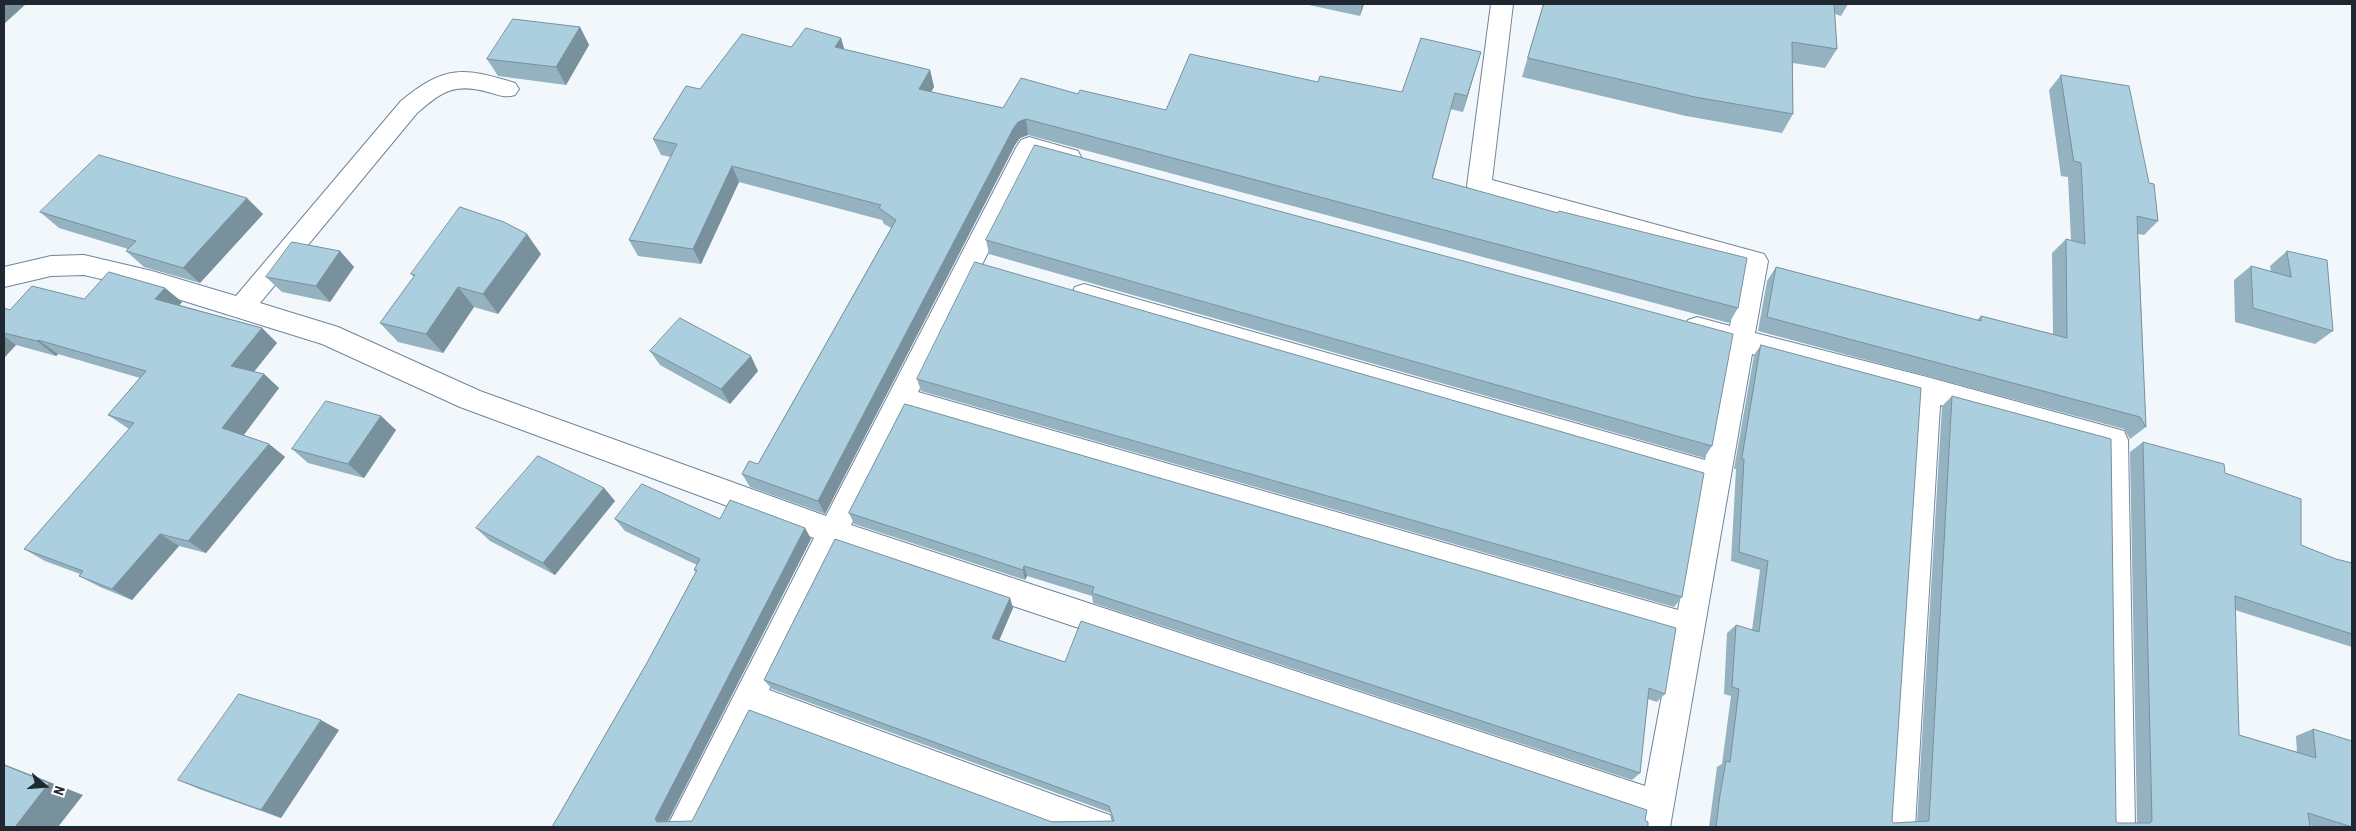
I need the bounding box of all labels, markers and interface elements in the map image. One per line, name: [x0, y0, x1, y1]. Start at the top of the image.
north arrow: [20, 761, 70, 811]
text: N: [50, 784, 68, 797]

